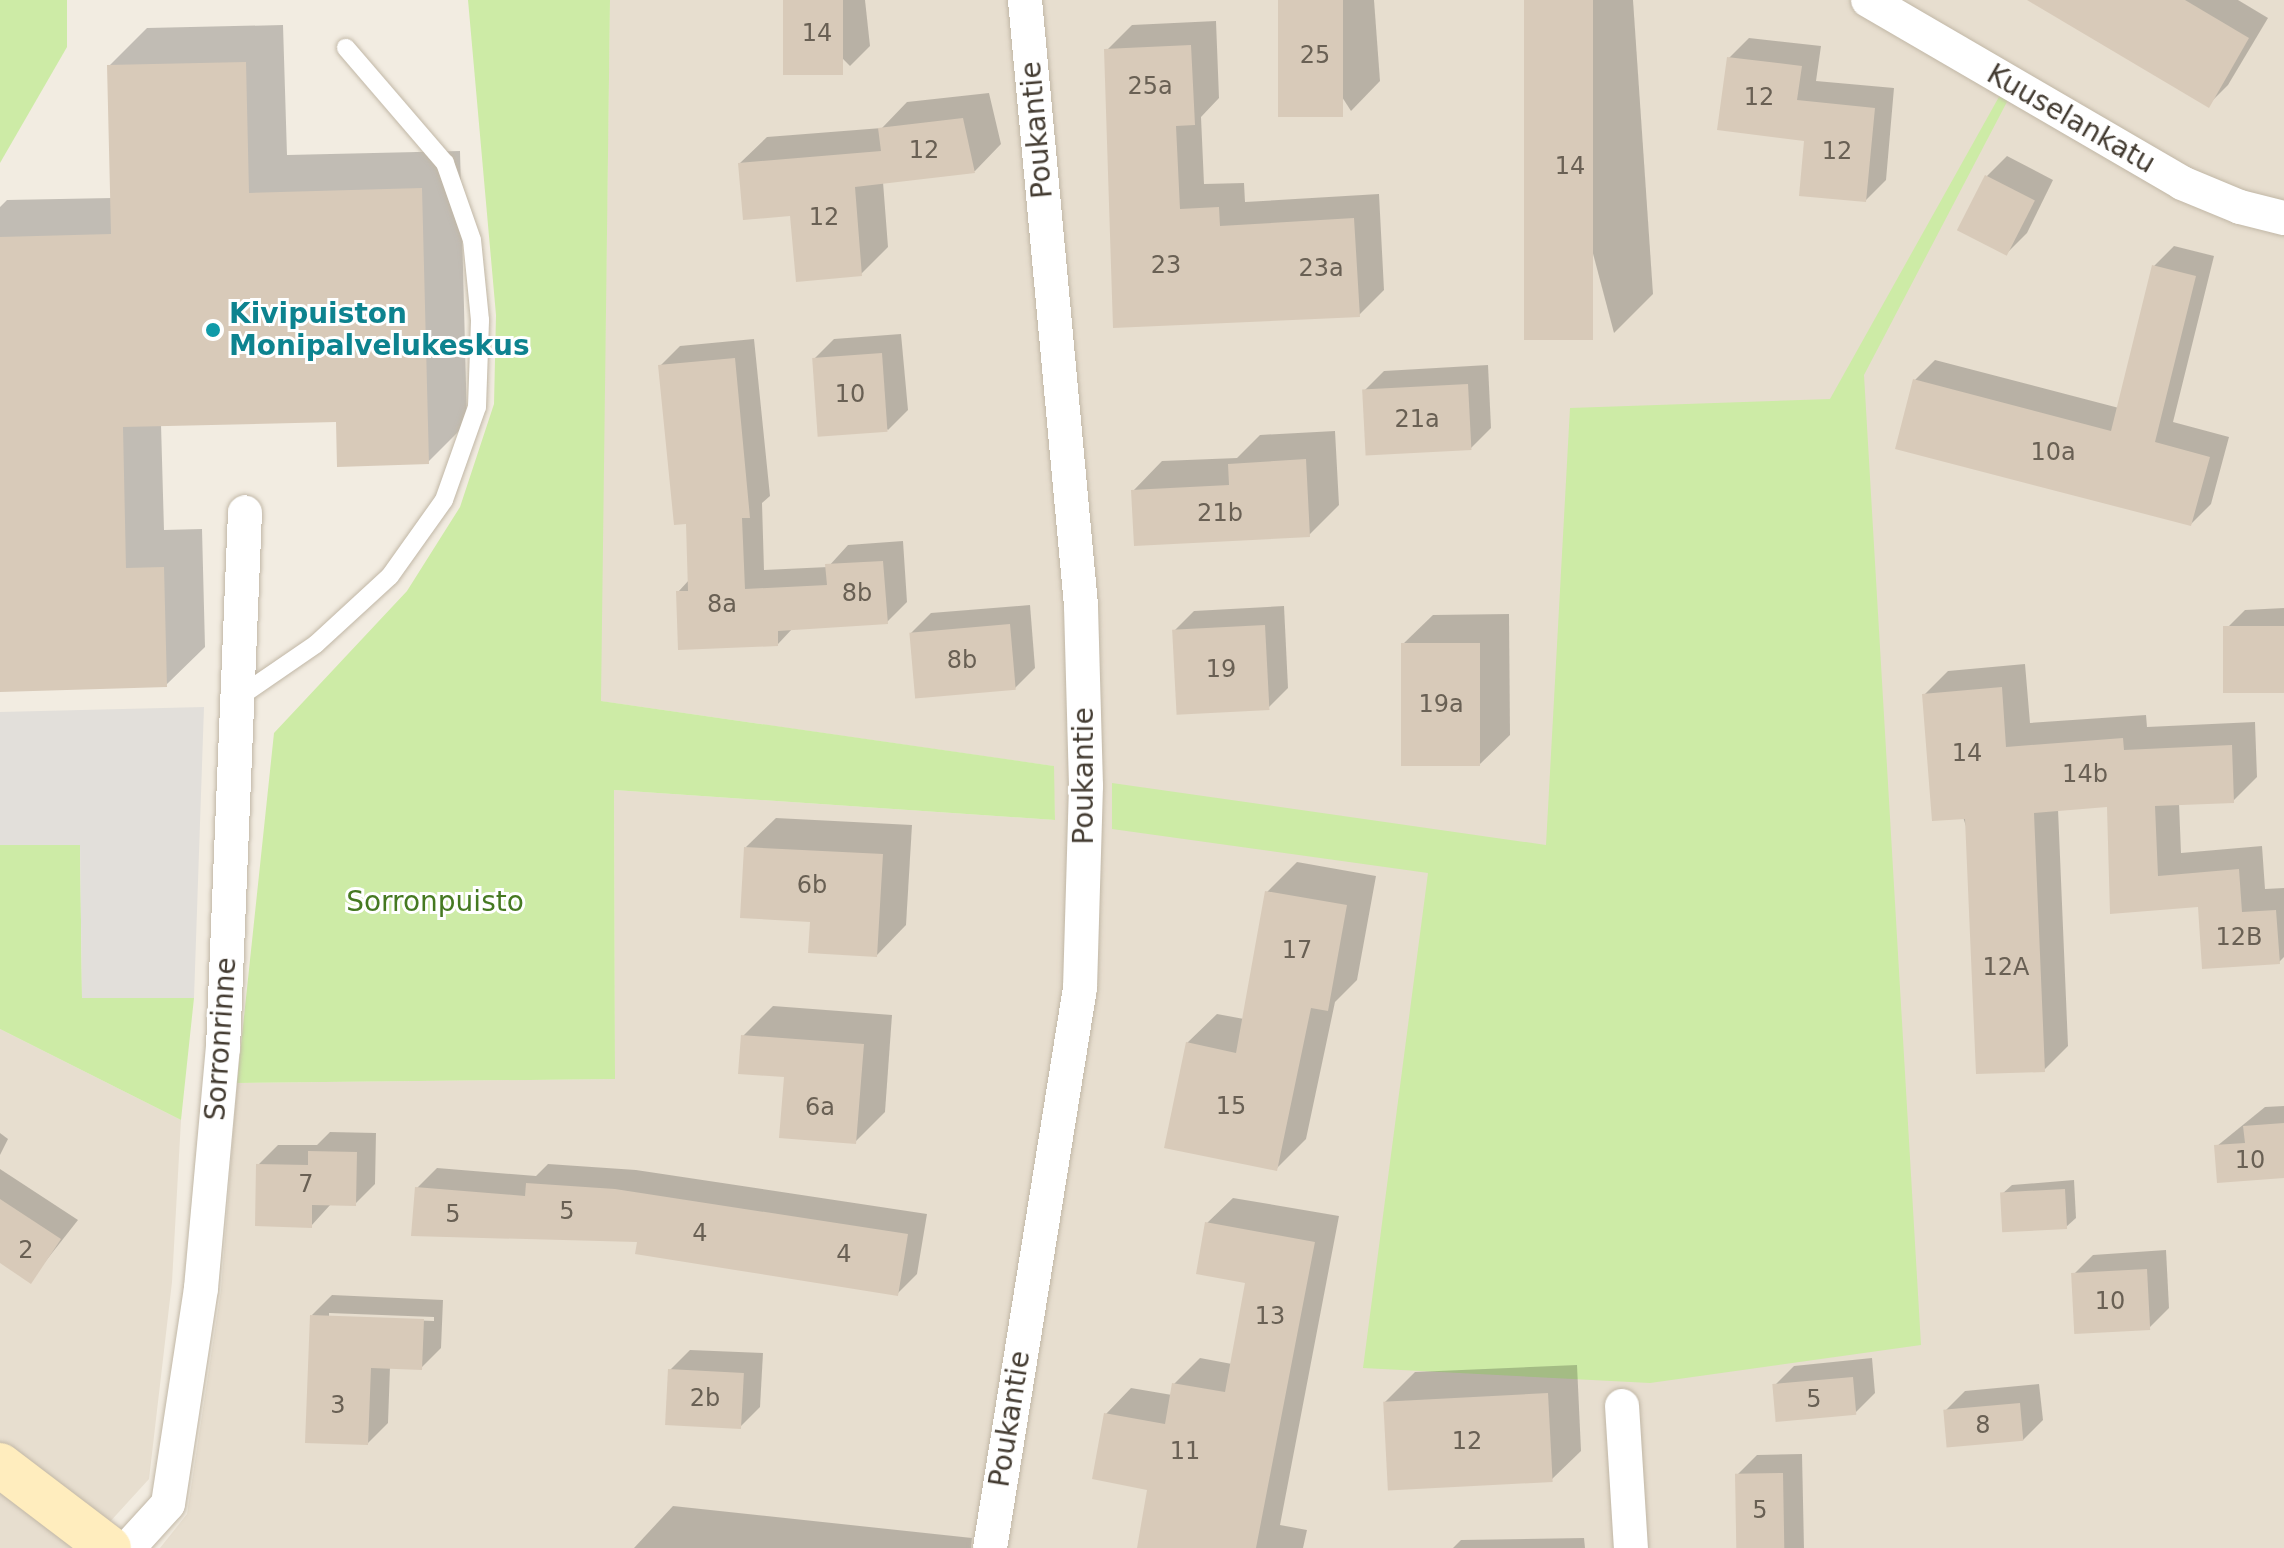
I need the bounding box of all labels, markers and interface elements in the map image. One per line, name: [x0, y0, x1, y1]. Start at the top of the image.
house number: 14: [802, 20, 832, 48]
house number: 25: [1300, 42, 1330, 70]
street label: Kuuselankatu: [1981, 57, 2161, 181]
street label: Poukantie: [1014, 60, 1060, 200]
house number: 25a: [1127, 73, 1173, 101]
house number: 12: [1744, 84, 1774, 112]
house number: 12: [909, 137, 939, 165]
house number: 12: [1822, 138, 1852, 166]
house number: 14: [1555, 153, 1585, 181]
house number: 12: [809, 204, 839, 232]
house number: 23: [1151, 252, 1181, 280]
house number: 23a: [1298, 255, 1344, 283]
place label: Kivipuiston Monipalvelukeskus: [229, 297, 530, 363]
marker: Kivipuiston Monipalvelukeskus: [204, 321, 222, 339]
house number: 10: [835, 381, 865, 409]
house number: 21a: [1394, 406, 1440, 434]
house number: 10a: [2030, 439, 2076, 467]
house number: 21b: [1197, 500, 1243, 528]
house number: 8b: [842, 580, 872, 608]
house number: 8a: [707, 591, 737, 619]
house number: 8b: [947, 647, 977, 675]
house number: 19: [1206, 656, 1236, 684]
house number: 19a: [1418, 691, 1464, 719]
street label: Poukantie: [1067, 707, 1101, 845]
house number: 14: [1952, 740, 1982, 768]
house number: 14b: [2062, 761, 2108, 789]
house number: 6b: [797, 872, 827, 900]
park label: Sorronpuisto: [346, 885, 524, 919]
house number: 12B: [2215, 924, 2263, 952]
house number: 17: [1282, 937, 1312, 965]
house number: 12A: [1983, 954, 2029, 982]
street label: Sorronrinne: [199, 956, 243, 1122]
house number: 15: [1216, 1093, 1246, 1121]
house number: 6a: [805, 1094, 835, 1122]
house number: 10: [2235, 1147, 2265, 1175]
house number: 7: [298, 1171, 314, 1199]
house number: 5: [559, 1198, 575, 1226]
house number: 5: [445, 1201, 461, 1229]
house number: 4: [692, 1220, 708, 1248]
house number: 2: [18, 1237, 34, 1265]
house number: 4: [836, 1241, 852, 1269]
house number: 10: [2095, 1288, 2125, 1316]
house number: 13: [1255, 1303, 1285, 1331]
street label: Poukantie: [983, 1349, 1037, 1489]
house number: 2b: [690, 1385, 720, 1413]
house number: 5: [1806, 1386, 1822, 1414]
house number: 3: [330, 1392, 346, 1420]
house number: 8: [1975, 1412, 1991, 1440]
house number: 12: [1452, 1428, 1482, 1456]
house number: 11: [1170, 1438, 1200, 1466]
house number: 5: [1752, 1497, 1768, 1525]

